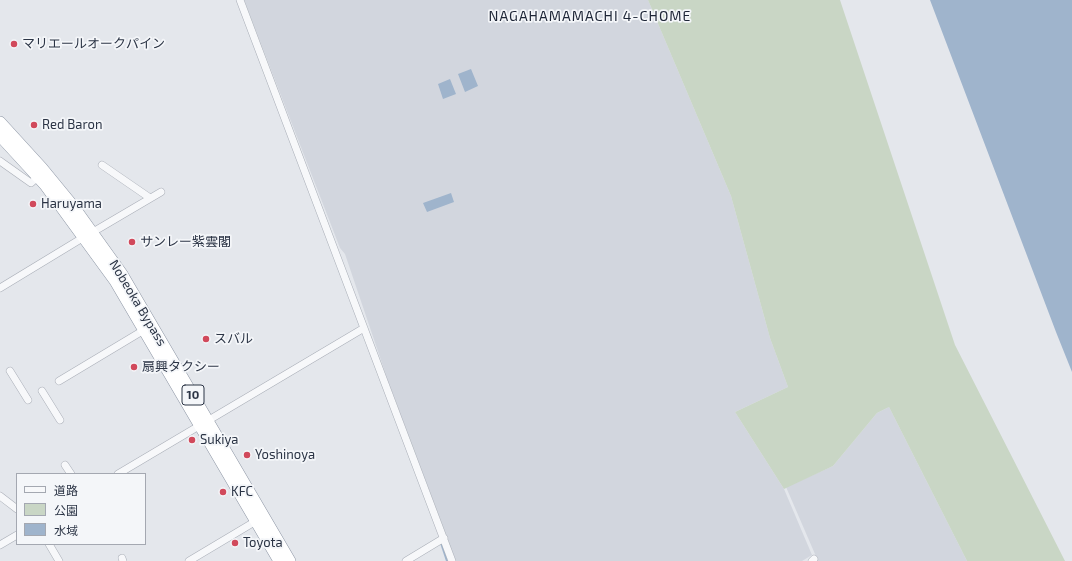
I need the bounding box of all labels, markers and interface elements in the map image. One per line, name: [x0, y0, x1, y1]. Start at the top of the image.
district label: NAGAHAMAMACHI 4-CHOME: [489, 8, 691, 24]
place label: マリエールオークパイン: [22, 36, 165, 52]
marker: マリエールオークパイン: [9, 39, 19, 49]
place label: Red Baron: [42, 117, 102, 133]
marker: Red Baron: [29, 120, 39, 130]
place label: Haruyama: [41, 196, 102, 212]
marker: Haruyama: [28, 199, 38, 209]
place label: サンレー紫雲閣: [140, 234, 231, 250]
marker: サンレー紫雲閣: [127, 237, 137, 247]
street label: Nobeoka Bypass: [106, 257, 170, 349]
place label: スバル: [214, 331, 253, 347]
marker: スバル: [201, 334, 211, 344]
place label: 扇興タクシー: [142, 359, 220, 375]
marker: 扇興タクシー: [129, 362, 139, 372]
road number: 10: [182, 385, 204, 405]
place label: Sukiya: [200, 432, 238, 448]
marker: Sukiya: [187, 435, 197, 445]
place label: Yoshinoya: [255, 447, 315, 463]
marker: Yoshinoya: [242, 450, 252, 460]
legend: [16, 473, 146, 545]
text: 道路: [54, 483, 78, 497]
place label: KFC: [231, 484, 253, 500]
marker: KFC: [218, 487, 228, 497]
text: 公園: [54, 503, 78, 517]
text: 水域: [54, 523, 78, 537]
place label: Toyota: [243, 535, 283, 551]
marker: Toyota: [230, 538, 240, 548]

